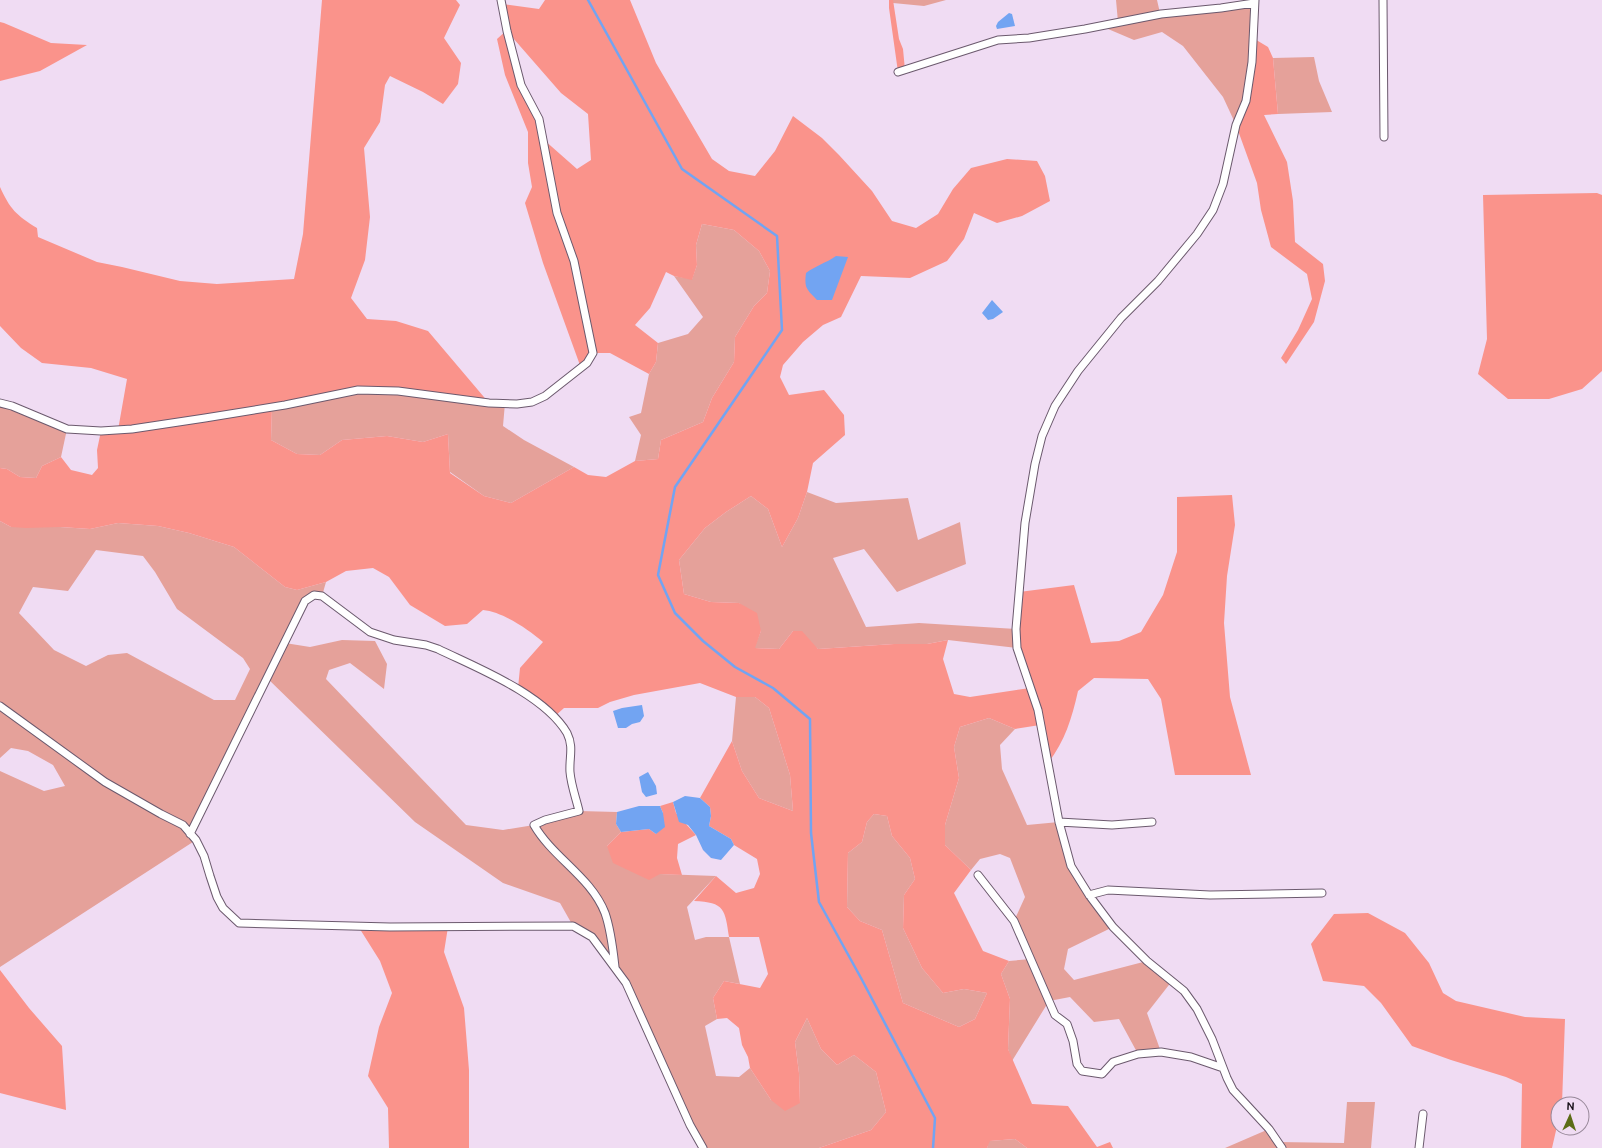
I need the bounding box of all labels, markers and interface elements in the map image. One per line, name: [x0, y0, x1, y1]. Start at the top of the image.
north arrow: [1550, 1096, 1590, 1136]
text: N: [1566, 1100, 1575, 1112]

